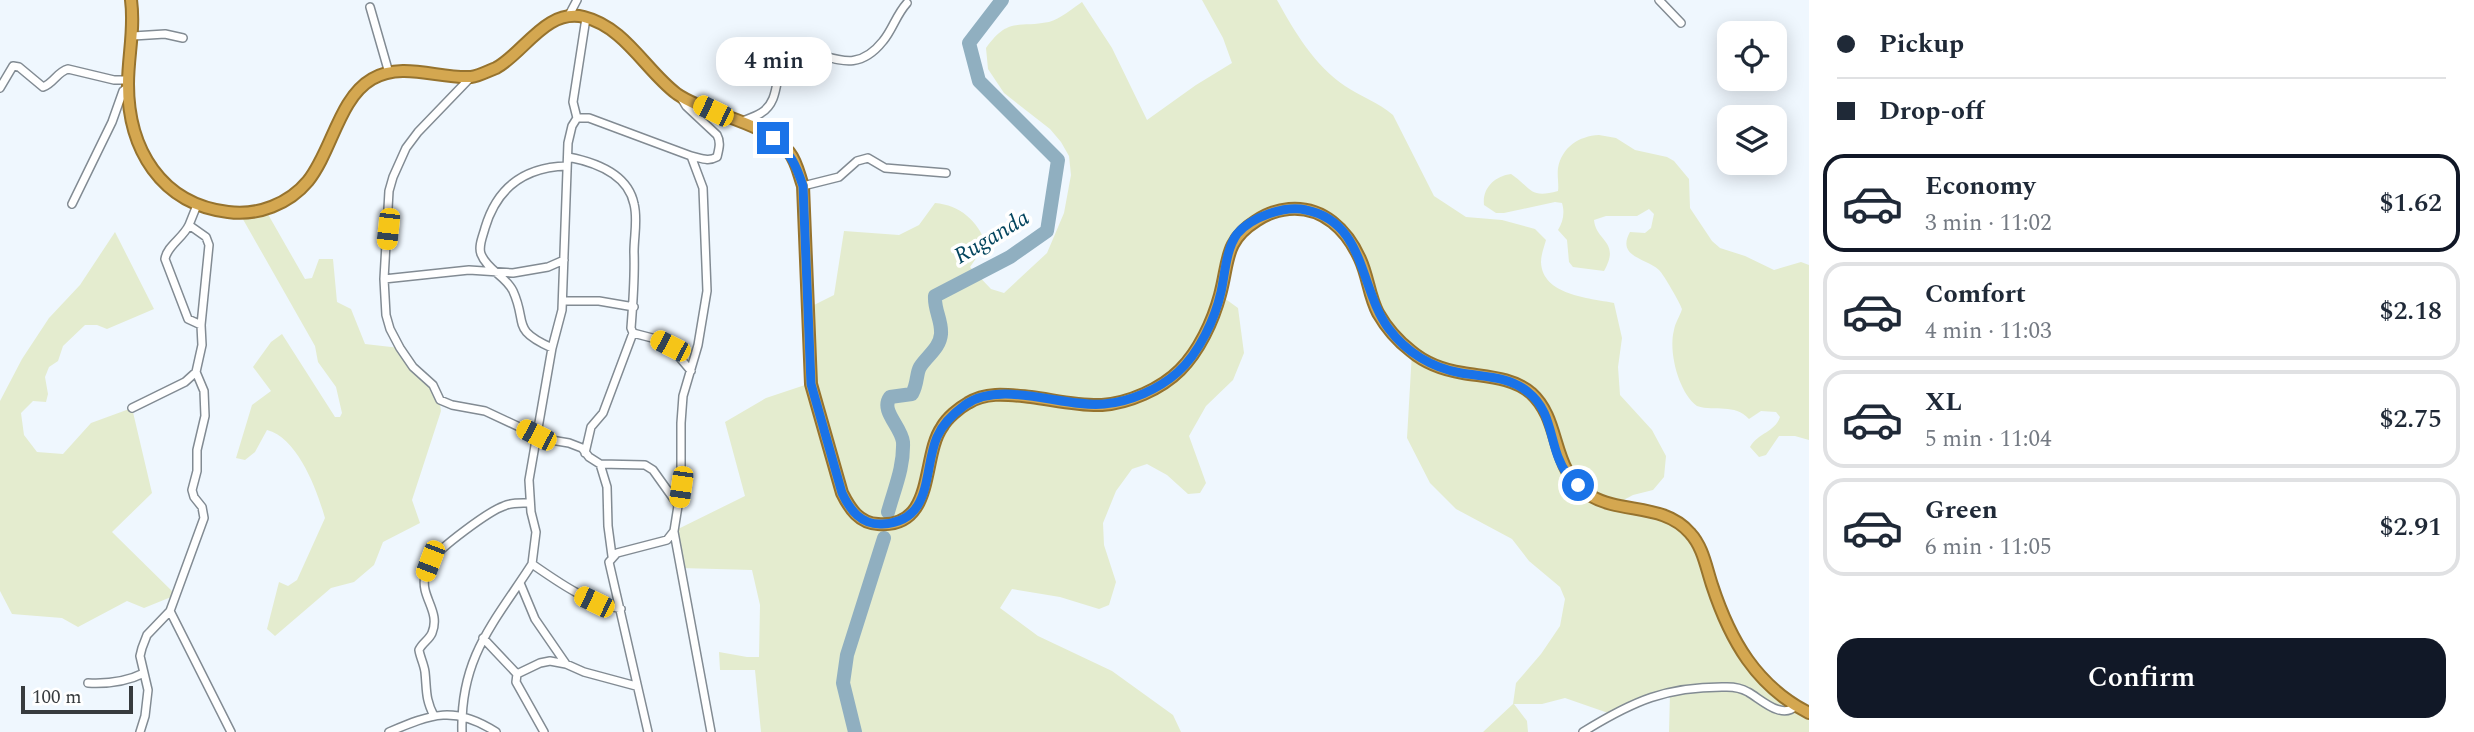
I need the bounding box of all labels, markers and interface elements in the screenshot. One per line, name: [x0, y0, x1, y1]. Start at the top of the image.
map controls: [1717, 21, 1787, 175]
button: locate: [1717, 21, 1787, 91]
text: Pickup: [1879, 24, 1964, 64]
callout: 4 min: [715, 37, 831, 86]
text: 4 min: [744, 44, 804, 79]
text: Drop-off: [1879, 91, 1984, 131]
car: [690, 92, 737, 130]
button: layers: [1717, 105, 1787, 175]
route end: [757, 122, 789, 154]
text: Economy: [1925, 166, 2035, 206]
icon: car: [1841, 172, 1904, 235]
text: $1.62: [2379, 183, 2442, 223]
water label: Ruganda: [947, 201, 1037, 274]
text: 3 min · 11:02: [1925, 206, 2052, 241]
car: [376, 207, 401, 251]
text: Comfort: [1925, 274, 2026, 314]
icon: car: [1841, 280, 1904, 343]
text: $2.18: [2379, 291, 2442, 331]
text: 4 min · 11:03: [1925, 314, 2052, 349]
car: [647, 327, 694, 365]
text: XL: [1925, 382, 1962, 422]
icon: car: [1841, 388, 1904, 451]
text: $2.75: [2379, 399, 2442, 439]
car: [513, 416, 560, 454]
text: 5 min · 11:04: [1925, 422, 2052, 457]
car: [668, 465, 695, 509]
route start: [1562, 469, 1594, 501]
text: Green: [1925, 490, 1998, 530]
icon: car: [1841, 496, 1904, 559]
text: $2.91: [2379, 507, 2442, 547]
text: 6 min · 11:05: [1925, 530, 2052, 565]
car: [413, 538, 448, 584]
car: [571, 583, 618, 621]
button: Confirm: [1837, 638, 2446, 718]
scale bar: [21, 683, 133, 715]
text: 100 m: [32, 683, 82, 712]

